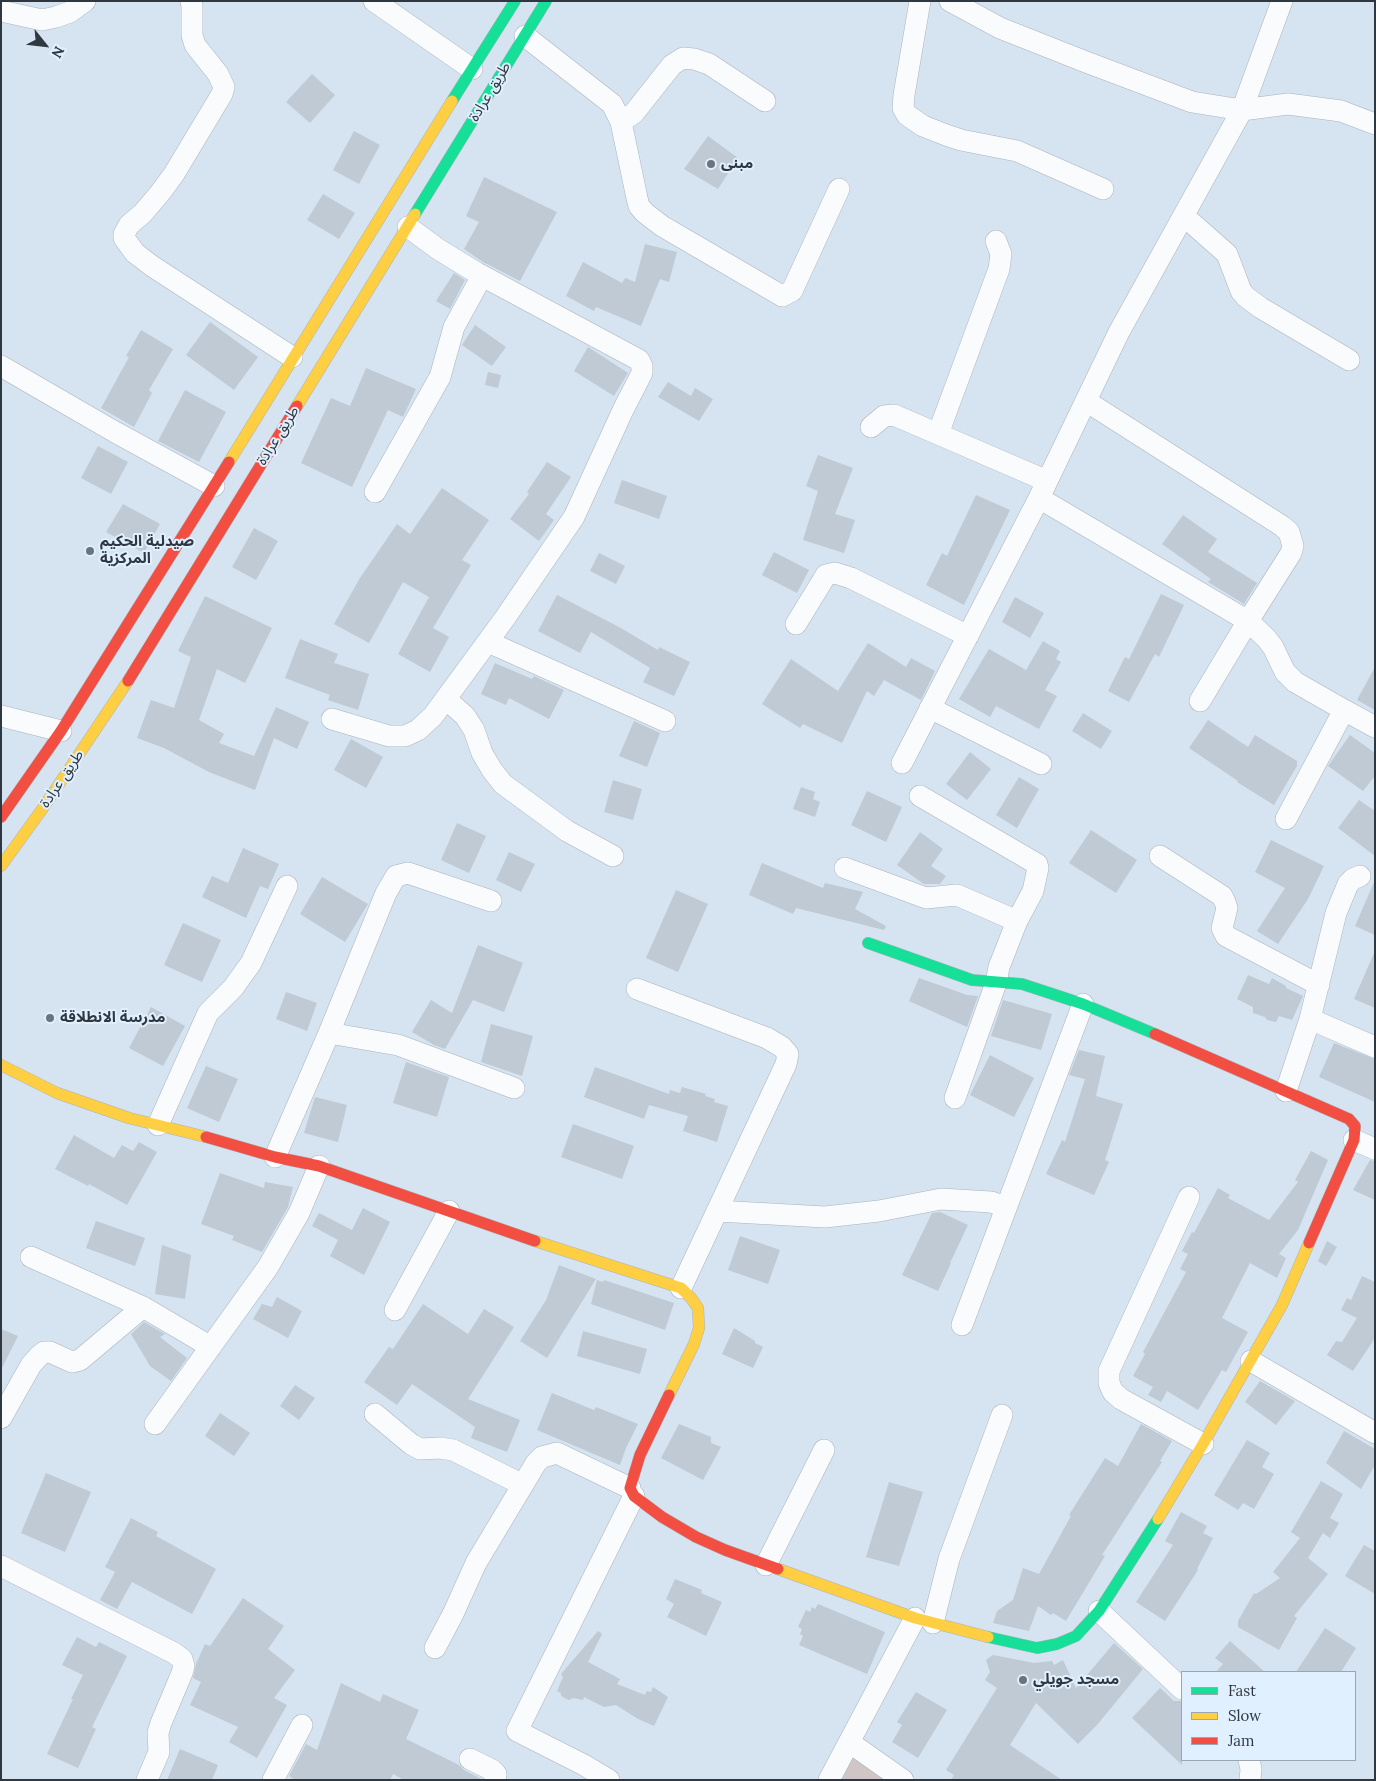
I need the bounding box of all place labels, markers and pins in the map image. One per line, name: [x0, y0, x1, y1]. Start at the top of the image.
place label: مبنى: [721, 155, 753, 173]
marker: مبنى: [705, 158, 717, 170]
place label: صيدلية الحكيم المركزية: [100, 533, 194, 568]
marker: صيدلية الحكيم المركزية: [84, 545, 96, 557]
place label: مدرسة الانطلاقة: [60, 1009, 165, 1027]
marker: مدرسة الانطلاقة: [44, 1012, 56, 1024]
place label: مسجد جويلي: [1033, 1671, 1119, 1689]
marker: مسجد جويلي: [1017, 1674, 1029, 1686]

